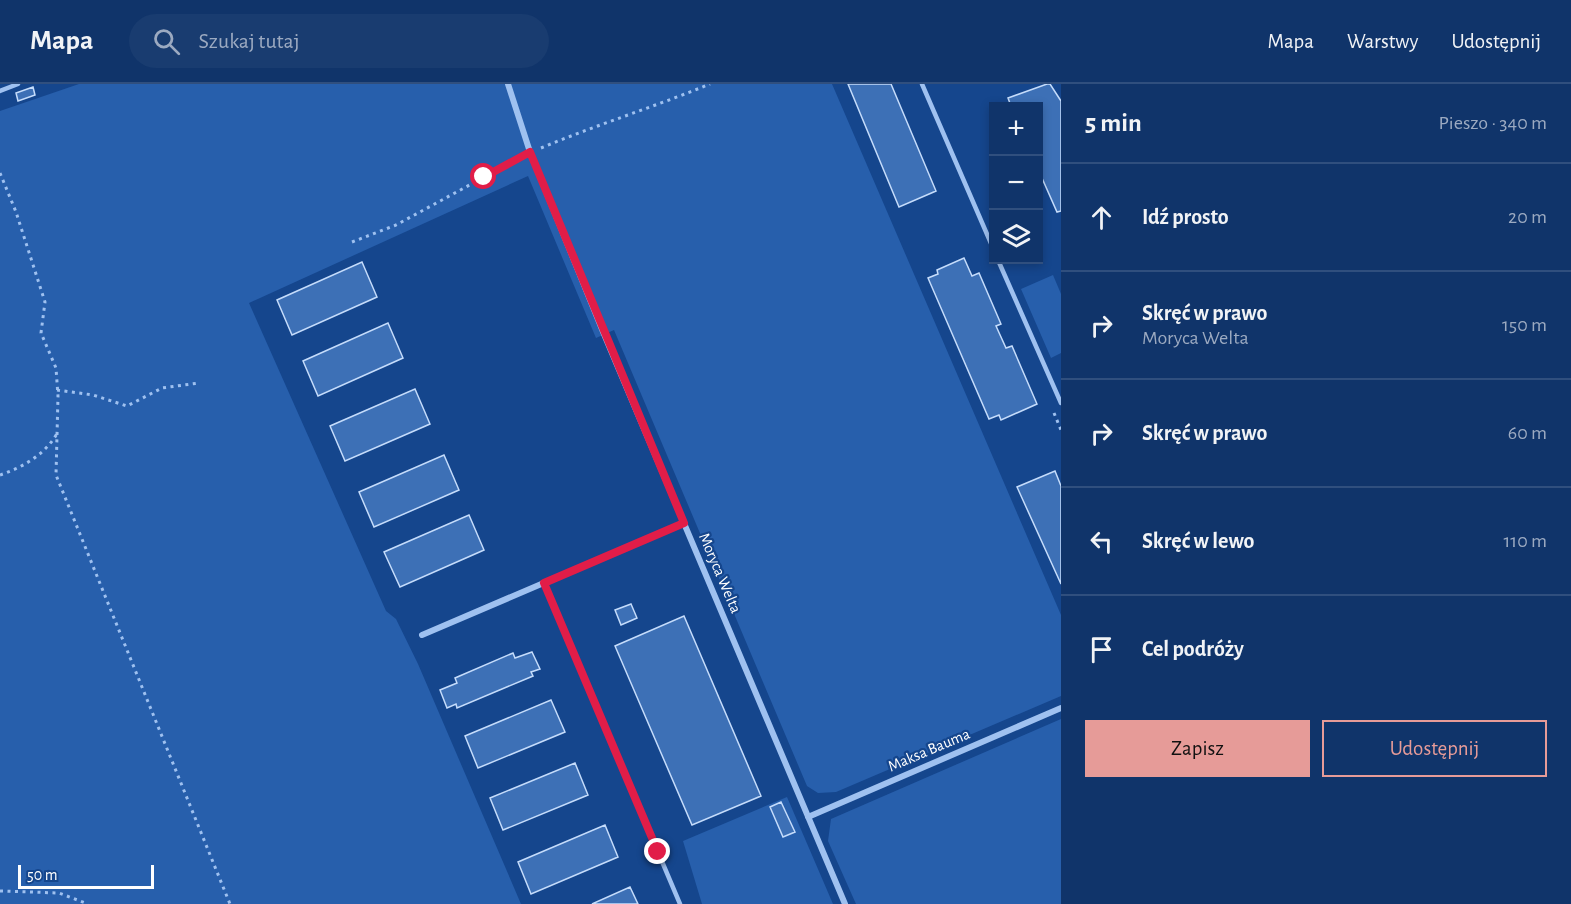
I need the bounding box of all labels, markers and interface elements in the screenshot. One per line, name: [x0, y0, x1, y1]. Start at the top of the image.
search box: [129, 14, 549, 68]
icon: search: [150, 25, 183, 58]
text: Mapa: [30, 27, 93, 55]
text: Szukaj tutaj: [198, 30, 300, 52]
text: Mapa: [1268, 31, 1314, 52]
text: Warstwy: [1347, 31, 1418, 52]
text: Udostępnij: [1451, 31, 1541, 52]
map controls: [989, 102, 1043, 264]
button: +: [989, 102, 1043, 156]
text: 5 min: [1085, 110, 1142, 136]
text: Pieszo · 340 m: [1438, 113, 1547, 133]
button: −: [989, 156, 1043, 210]
route start: [470, 163, 496, 189]
icon: ahead: [1085, 201, 1118, 234]
text: Idź prosto: [1142, 206, 1229, 228]
text: 20 m: [1508, 207, 1547, 227]
button: layers: [989, 210, 1043, 264]
text: Skręć w prawo: [1142, 302, 1267, 324]
icon: right: [1085, 309, 1118, 342]
text: 150 m: [1502, 315, 1547, 335]
text: Moryca Welta: [1142, 328, 1249, 348]
icon: right: [1085, 417, 1118, 450]
text: Skręć w prawo: [1142, 422, 1267, 444]
text: 60 m: [1508, 423, 1547, 443]
icon: left: [1085, 525, 1118, 558]
text: Skręć w lewo: [1142, 530, 1254, 552]
street label: Moryca Welta: [695, 531, 744, 616]
text: 110 m: [1503, 531, 1547, 551]
icon: arrive: [1085, 633, 1118, 666]
text: Cel podróży: [1142, 638, 1244, 660]
button: Zapisz: [1085, 720, 1310, 777]
button: Udostępnij: [1322, 720, 1547, 777]
street label: Maksa Bauma: [886, 726, 972, 774]
route end: [644, 838, 670, 864]
scale bar: [18, 862, 154, 890]
text: 50 m: [27, 867, 58, 883]

